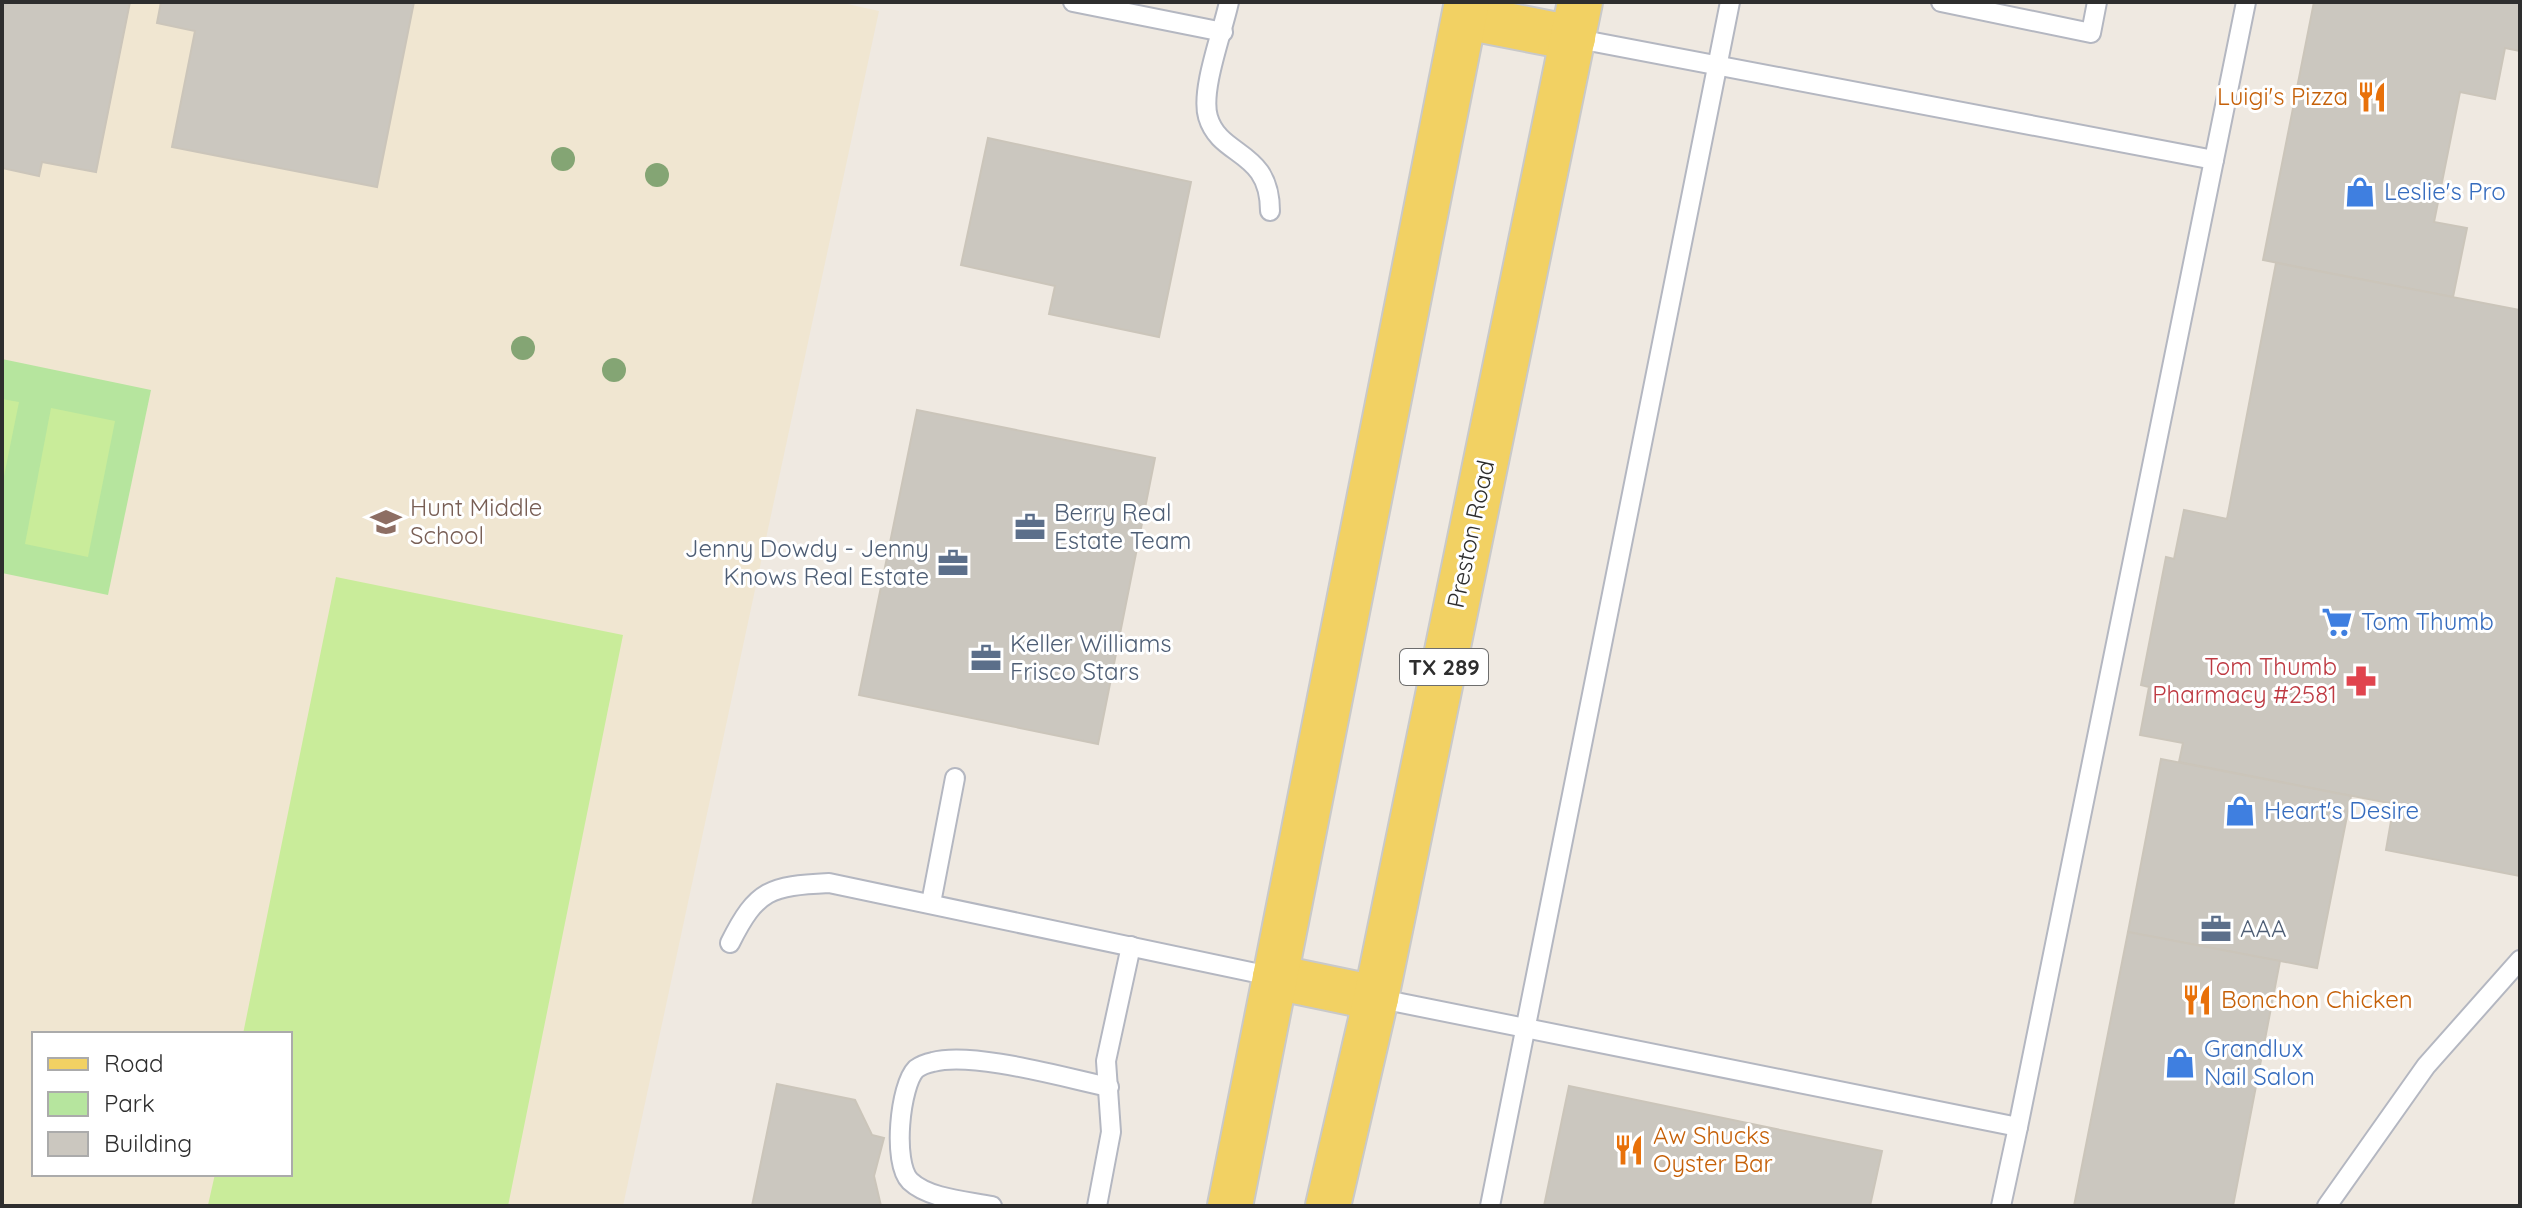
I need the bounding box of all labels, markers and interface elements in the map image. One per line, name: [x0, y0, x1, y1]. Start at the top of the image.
restaurant icon: Luigi's Pizza: [2355, 80, 2389, 114]
place label: Luigi's Pizza: [2217, 81, 2348, 111]
shop icon: Leslie's Pro: [2343, 175, 2377, 209]
place label: Leslie's Pro: [2384, 176, 2506, 206]
street label: Preston Road: [1440, 457, 1500, 610]
place label: Hunt Middle School: [410, 492, 542, 550]
place label: Berry Real Estate Team: [1054, 497, 1191, 555]
school or university icon: Hunt Middle School: [369, 505, 403, 539]
office icon: Berry Real Estate Team: [1013, 510, 1047, 544]
place label: Jenny Dowdy - Jenny Knows Real Estate: [685, 533, 929, 591]
office icon: Jenny Dowdy - Jenny Knows Real Estate: [936, 546, 970, 580]
supermarket icon: Tom Thumb: [2320, 605, 2354, 639]
place label: Tom Thumb: [2361, 606, 2494, 636]
place label: Keller Williams Frisco Stars: [1010, 628, 1172, 686]
office icon: Keller Williams Frisco Stars: [969, 641, 1003, 675]
road number: TX 289: [1400, 649, 1488, 685]
place label: Tom Thumb Pharmacy #2581: [2152, 651, 2337, 709]
pharmacy icon: Tom Thumb Pharmacy #2581: [2344, 664, 2378, 698]
shop icon: Heart's Desire: [2223, 794, 2257, 828]
place label: Heart's Desire: [2264, 795, 2419, 825]
office icon: AAA: [2199, 912, 2233, 946]
place label: AAA: [2240, 913, 2287, 943]
restaurant icon: Bonchon Chicken: [2180, 983, 2214, 1017]
place label: Bonchon Chicken: [2221, 984, 2413, 1014]
legend: [32, 1032, 292, 1176]
place label: Grandlux Nail Salon: [2204, 1033, 2315, 1091]
shop icon: Grandlux Nail Salon: [2163, 1046, 2197, 1080]
text: Road: [104, 1048, 164, 1078]
text: Park: [104, 1088, 155, 1118]
place label: Aw Shucks Oyster Bar: [1653, 1120, 1773, 1178]
text: Building: [104, 1128, 192, 1158]
restaurant icon: Aw Shucks Oyster Bar: [1612, 1133, 1646, 1167]

